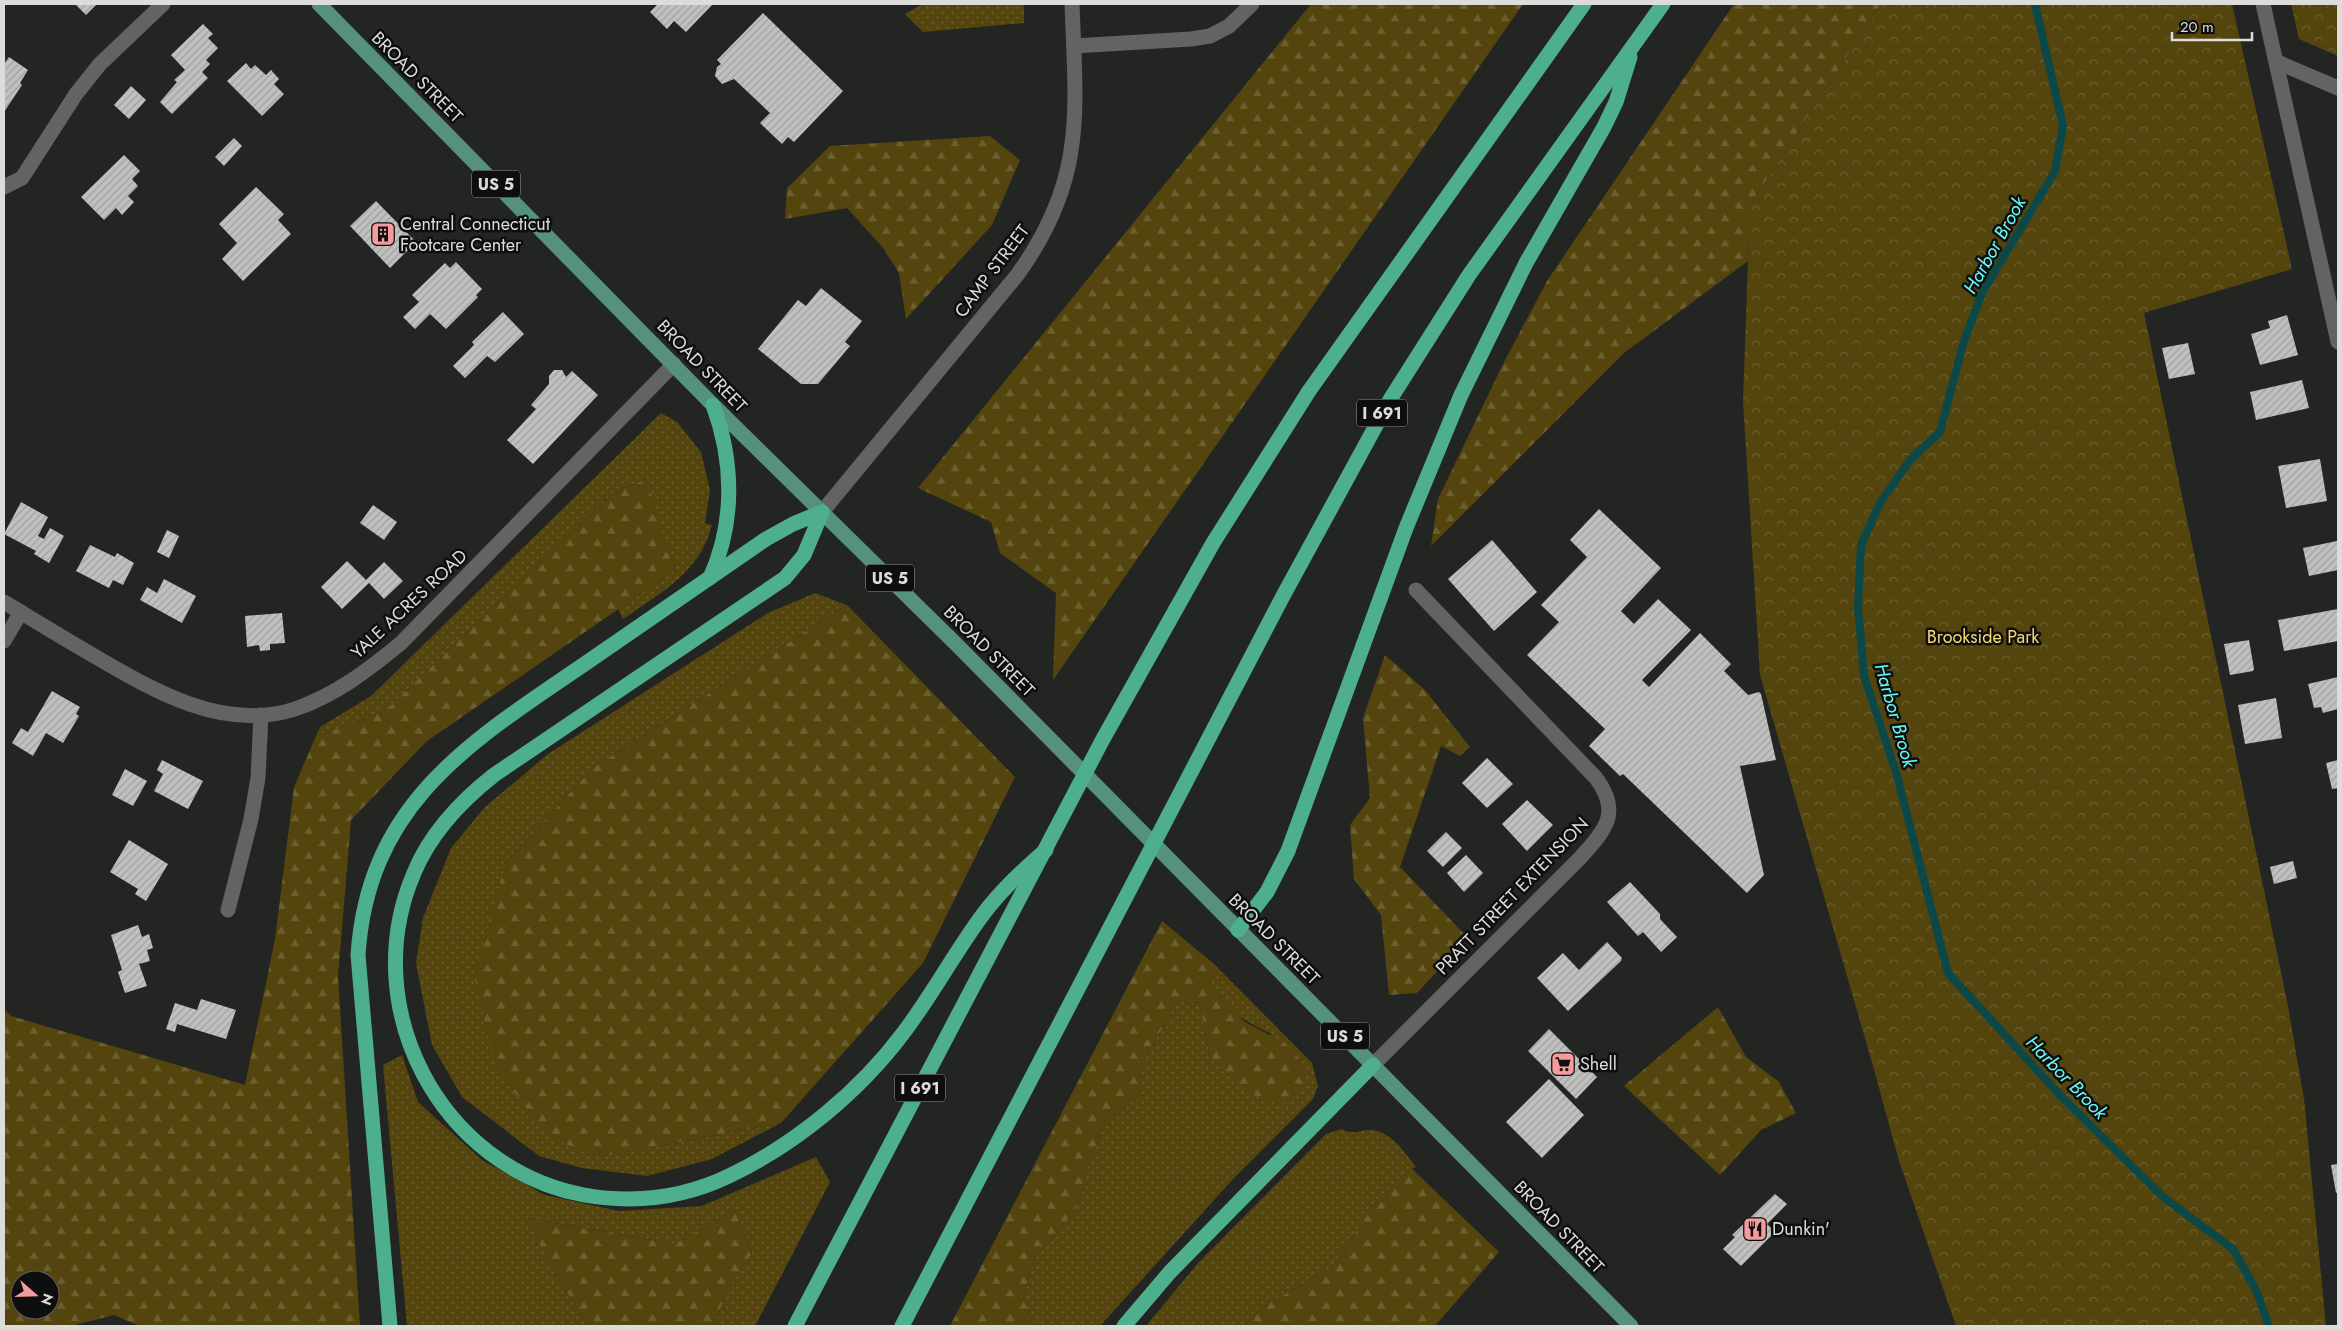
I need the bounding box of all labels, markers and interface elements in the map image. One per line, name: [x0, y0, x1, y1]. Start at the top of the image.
scale bar: [2172, 10, 2252, 42]
text: 20 m: [2180, 16, 2214, 38]
street label: BROAD STREET: [365, 25, 469, 129]
road number: US 5: [472, 170, 520, 198]
water label: Harbor Brook: [1957, 191, 2033, 299]
place label: Central Connecticut Footcare Center: [400, 211, 551, 258]
street label: CAMP STREET: [948, 219, 1036, 323]
building icon: Central Connecticut Footcare Center: [370, 221, 396, 247]
street label: BROAD STREET: [651, 314, 753, 419]
road number: I 691: [1357, 399, 1407, 426]
street label: YALE ACRES ROAD: [345, 543, 473, 665]
road number: US 5: [866, 564, 914, 592]
street label: BROAD STREET: [937, 599, 1041, 703]
park label: Brookside Park: [1927, 624, 2039, 650]
water label: Harbor Brook: [1868, 660, 1924, 771]
street label: PRATT STREET EXTENSION: [1430, 811, 1594, 981]
street label: BROAD STREET: [1222, 887, 1326, 991]
road number: US 5: [1321, 1022, 1369, 1050]
water label: Harbor Brook: [2020, 1029, 2114, 1126]
supermarket icon: Shell: [1550, 1051, 1576, 1077]
place label: Shell: [1580, 1051, 1617, 1077]
road number: I 691: [895, 1074, 945, 1102]
street label: BROAD STREET: [1508, 1175, 1610, 1280]
restaurant icon: Dunkin': [1742, 1216, 1768, 1242]
place label: Dunkin': [1772, 1216, 1830, 1242]
north arrow: [10, 1270, 60, 1320]
text: N: [36, 1291, 59, 1308]

